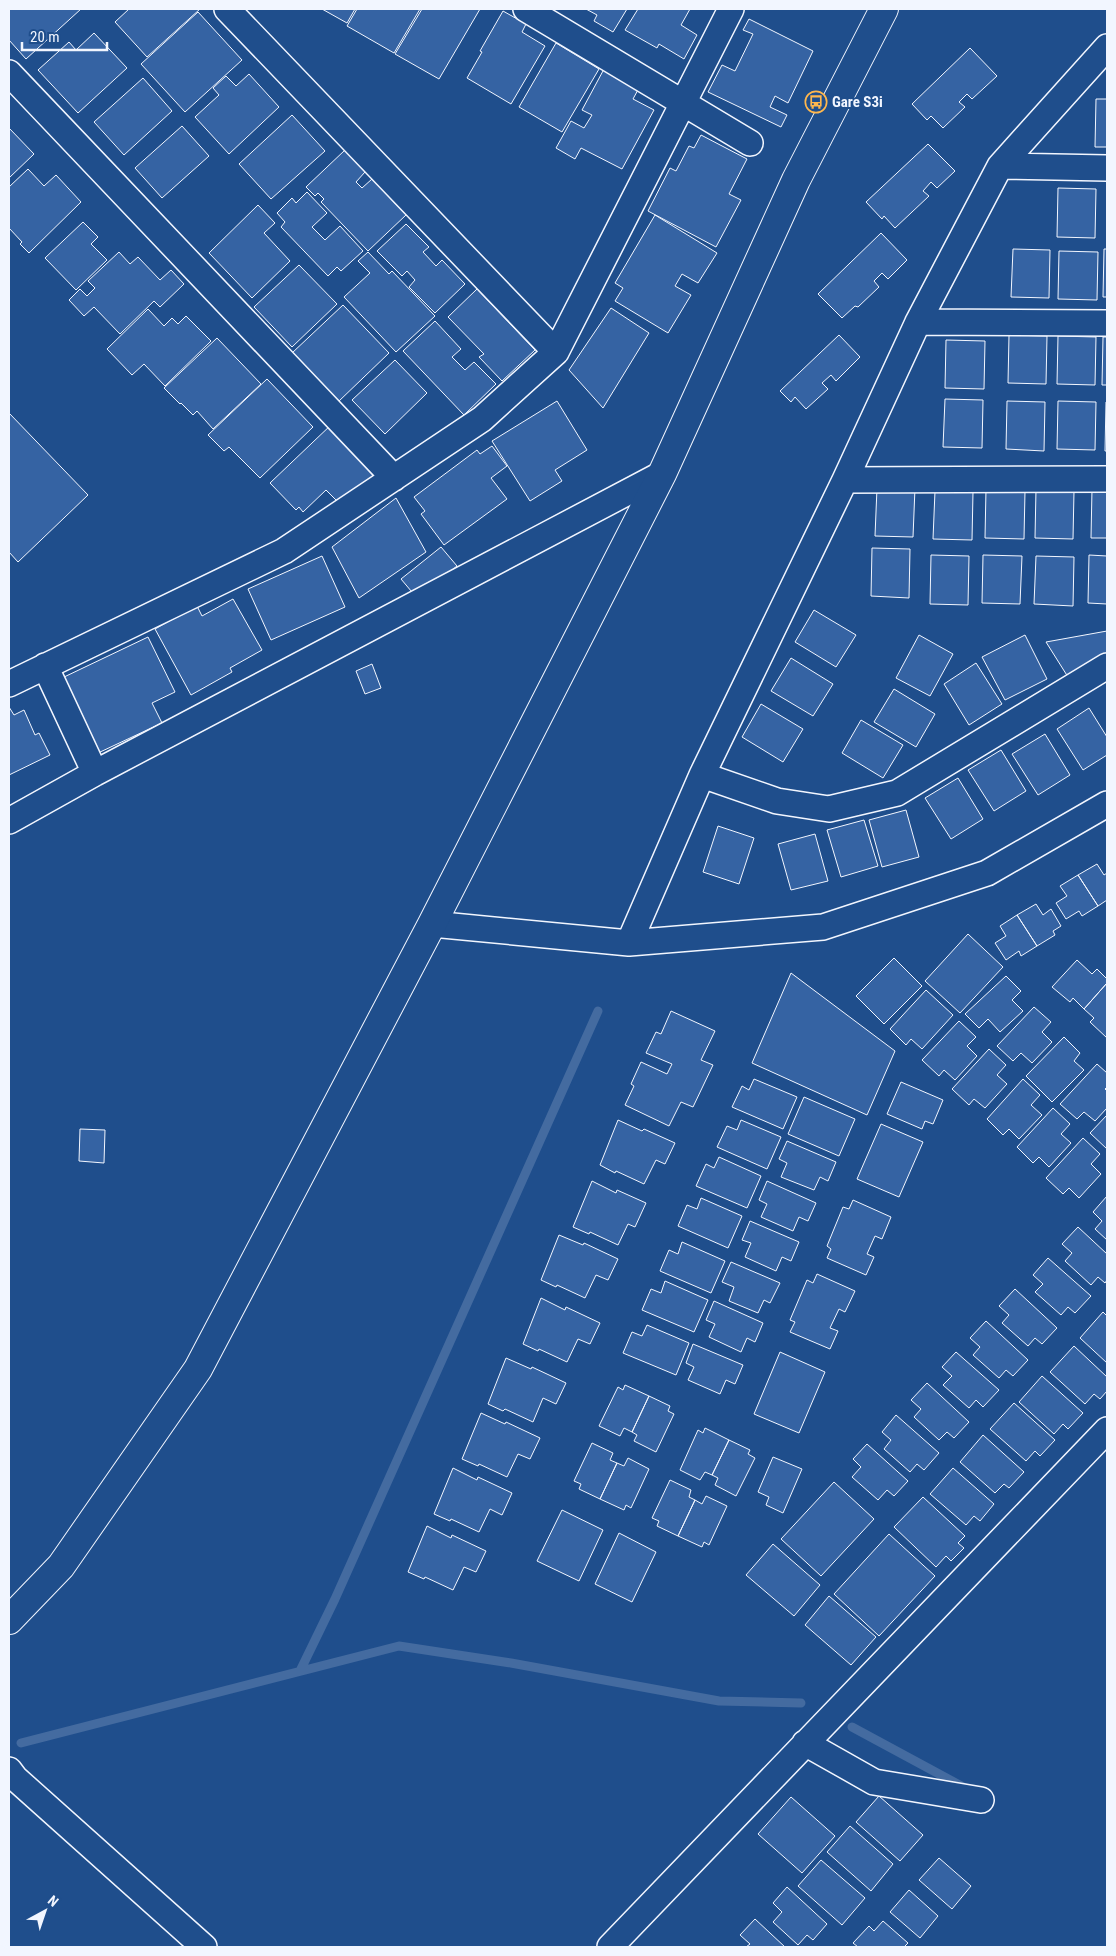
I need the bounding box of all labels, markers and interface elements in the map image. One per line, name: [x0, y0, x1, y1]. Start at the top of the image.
scale bar: [22, 20, 108, 52]
text: 20 m: [30, 28, 60, 46]
bus stop icon: Gare S3i: [804, 90, 828, 114]
place label: Gare S3i: [832, 93, 883, 111]
north arrow: [20, 1886, 70, 1936]
text: N: [45, 1892, 62, 1910]

